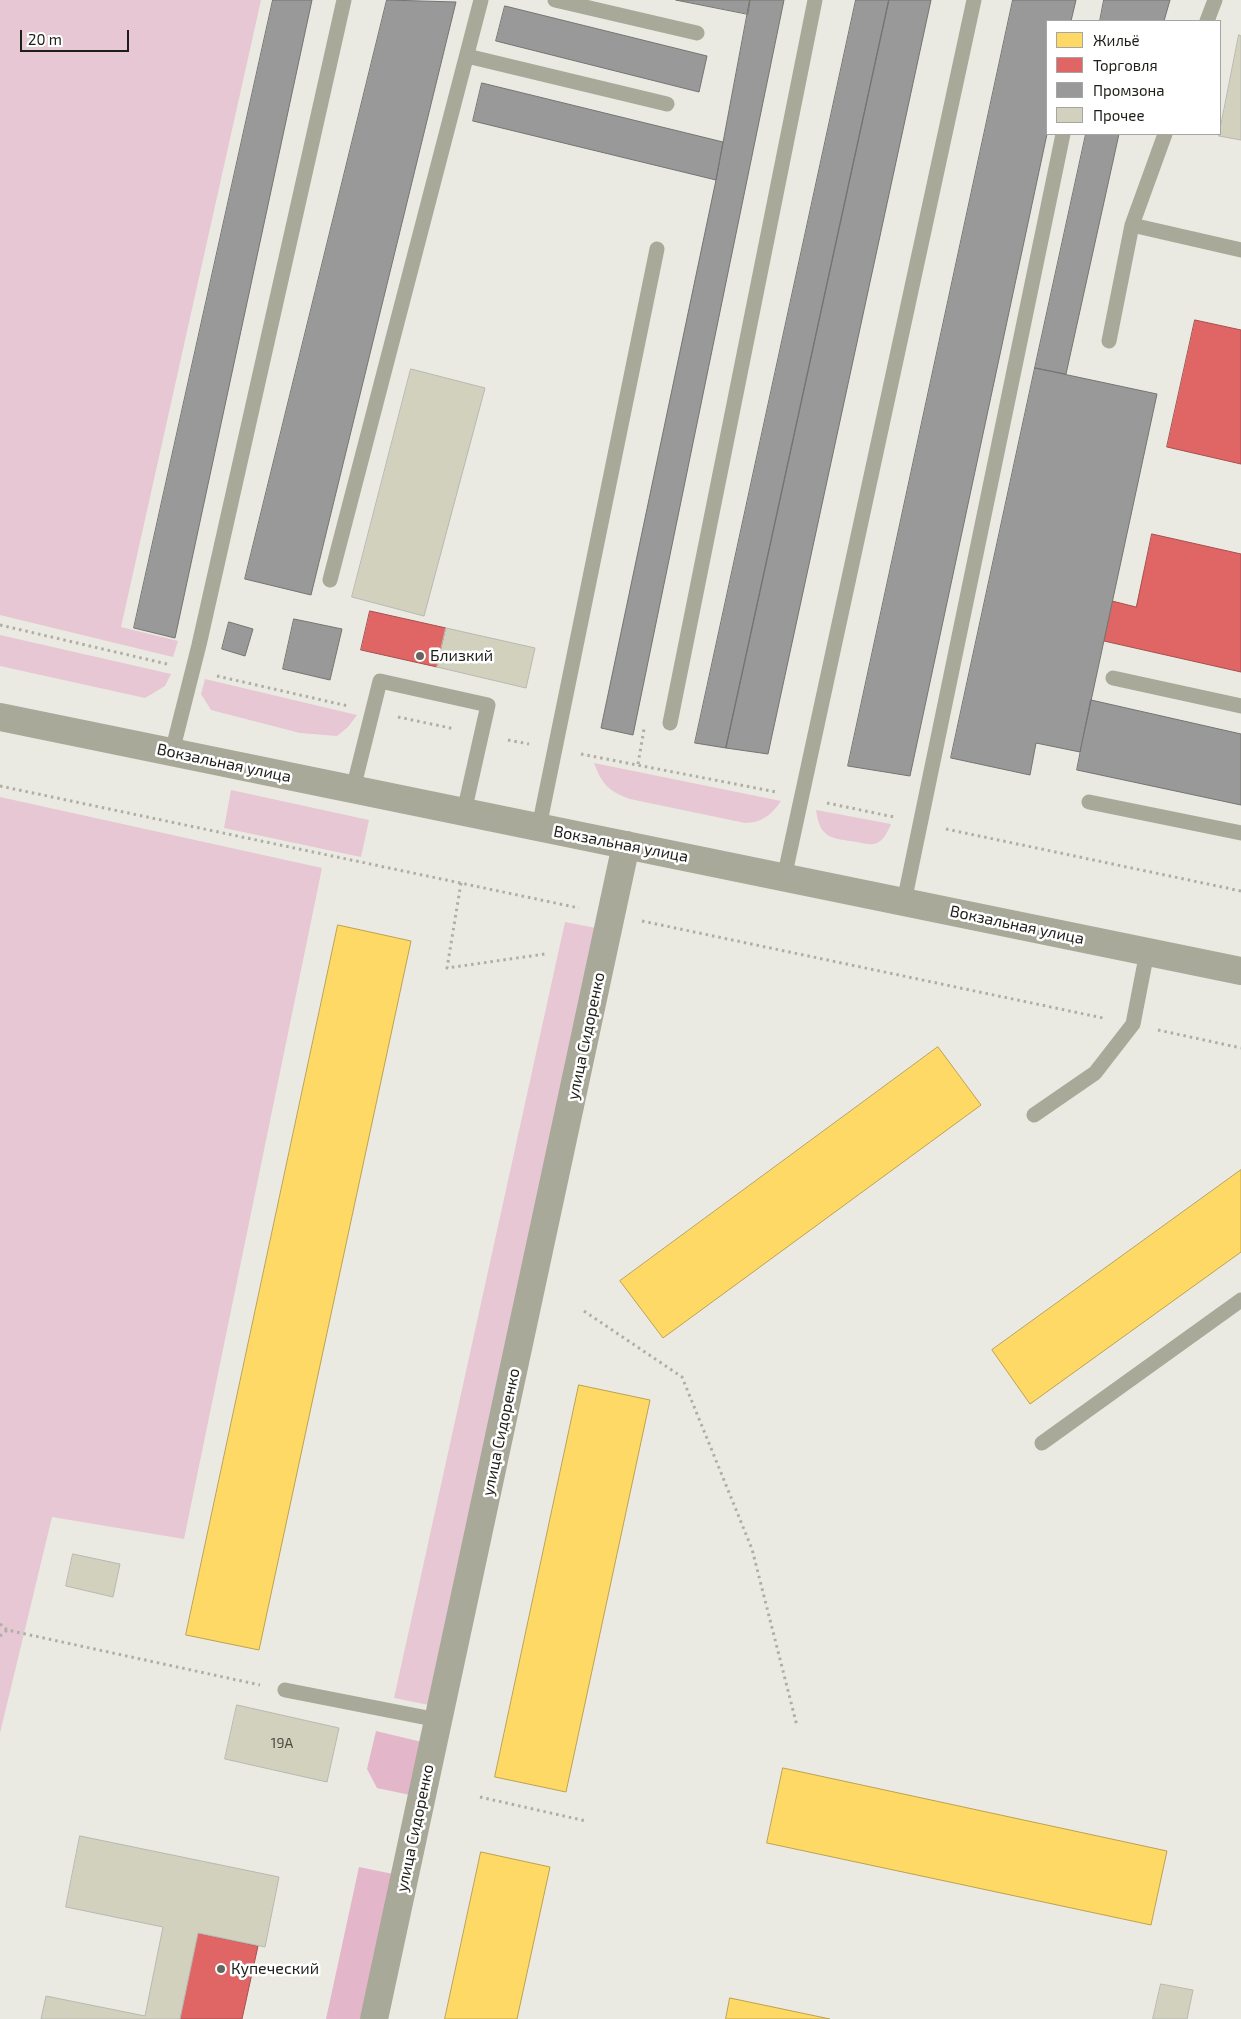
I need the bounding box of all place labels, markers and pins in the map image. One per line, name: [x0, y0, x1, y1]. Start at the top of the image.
place label: Близкий: [430, 646, 493, 666]
marker: Близкий: [414, 650, 426, 662]
place label: Купеческий: [231, 1959, 319, 1979]
marker: Купеческий: [215, 1963, 227, 1975]

